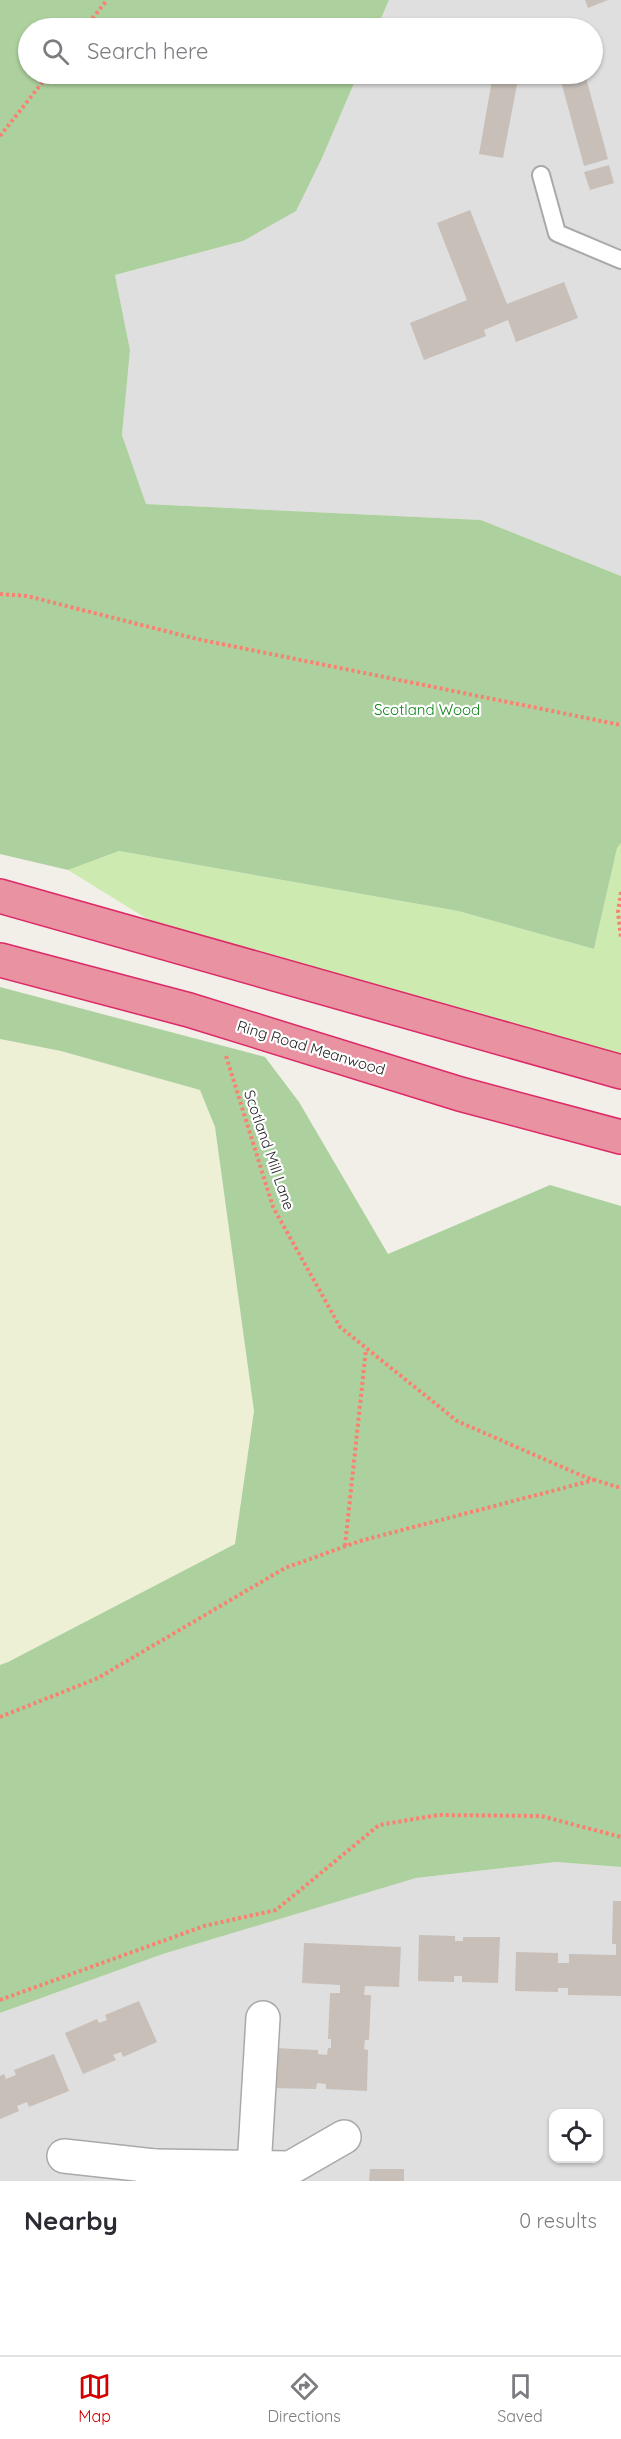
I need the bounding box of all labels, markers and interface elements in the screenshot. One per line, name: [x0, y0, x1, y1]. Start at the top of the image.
search box: [18, 18, 603, 84]
icon: search: [39, 35, 72, 68]
text: Search here: [87, 37, 208, 65]
park label: Scotland Wood: [374, 700, 480, 719]
street label: Ring Road Meanwood: [235, 1016, 388, 1079]
street label: Scotland Mill Lane: [240, 1087, 299, 1212]
map controls: [549, 2109, 603, 2163]
button: locate: [549, 2109, 603, 2163]
text: Nearby: [24, 2204, 118, 2237]
text: 0 results: [519, 2208, 597, 2233]
tab: Map: [78, 2370, 111, 2426]
tab: Directions: [268, 2370, 341, 2426]
tab: Saved: [497, 2370, 543, 2426]

